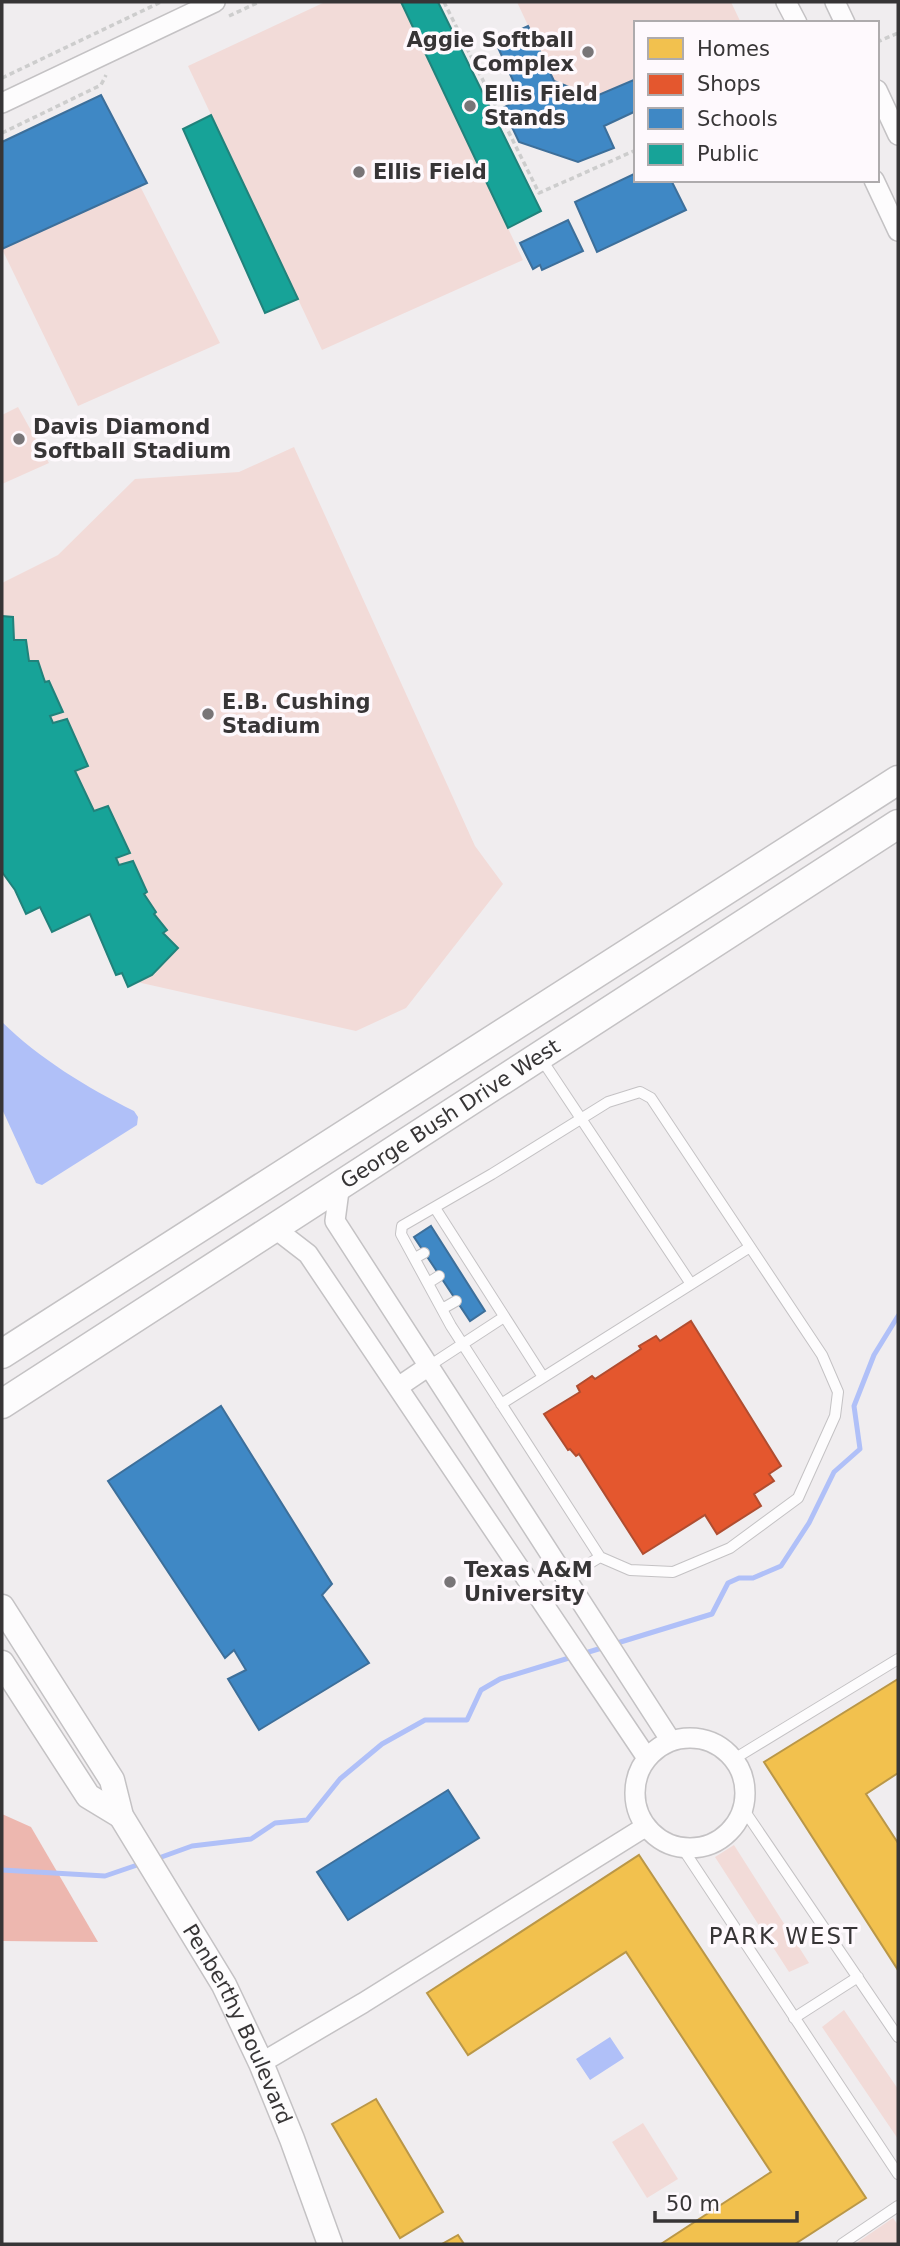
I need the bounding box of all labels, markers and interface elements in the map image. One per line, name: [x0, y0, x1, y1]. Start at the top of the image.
legend: [634, 21, 879, 182]
place label: Aggie Softball Complex: [407, 28, 574, 76]
text: Homes: [697, 37, 770, 61]
marker: Aggie Softball Complex: [580, 44, 596, 60]
text: Shops: [697, 72, 761, 96]
place label: Ellis Field Stands: [484, 82, 598, 130]
marker: Ellis Field Stands: [462, 98, 478, 114]
text: Schools: [697, 107, 778, 131]
text: Public: [697, 142, 759, 166]
place label: Ellis Field: [373, 160, 487, 184]
marker: Ellis Field: [351, 164, 367, 180]
place label: Davis Diamond Softball Stadium: [33, 415, 231, 463]
marker: Davis Diamond Softball Stadium: [11, 431, 27, 447]
place label: E.B. Cushing Stadium: [222, 690, 371, 738]
marker: E.B. Cushing Stadium: [200, 706, 216, 722]
street label: George Bush Drive West: [336, 1034, 564, 1194]
place label: Texas A&M University: [464, 1558, 593, 1606]
marker: Texas A&M University: [442, 1574, 458, 1590]
street label: Penberthy Boulevard: [178, 1920, 297, 2127]
district label: PARK WEST: [709, 1923, 859, 1949]
scale bar: [655, 2180, 797, 2224]
text: 50 m: [666, 2192, 720, 2216]

